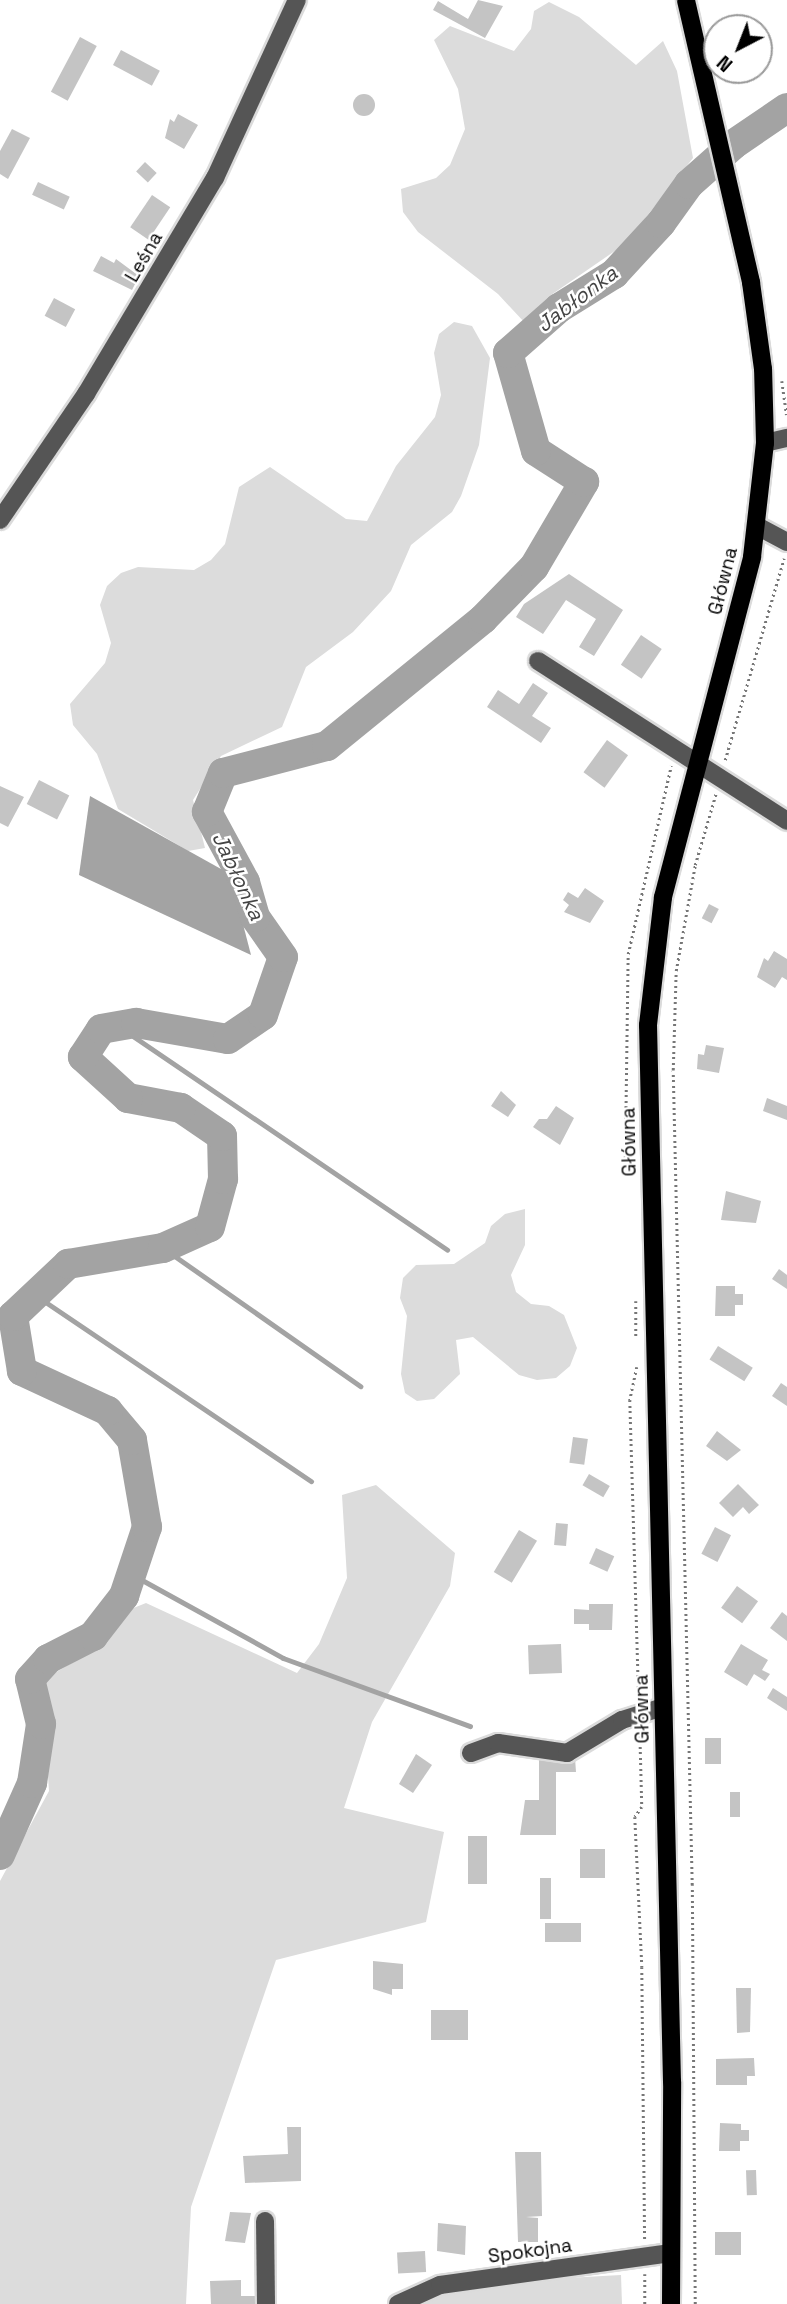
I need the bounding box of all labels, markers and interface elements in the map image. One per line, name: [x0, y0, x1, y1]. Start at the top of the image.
north arrow: [703, 14, 773, 84]
text: N: [712, 50, 738, 77]
street label: Leśna: [121, 228, 167, 286]
water label: Jabłonka: [532, 261, 622, 337]
street label: Główna: [704, 545, 742, 617]
water label: Jabłonka: [207, 828, 269, 924]
street label: Główna: [617, 1107, 641, 1177]
street label: Główna: [630, 1674, 654, 1744]
street label: Spokojna: [487, 2234, 573, 2268]

